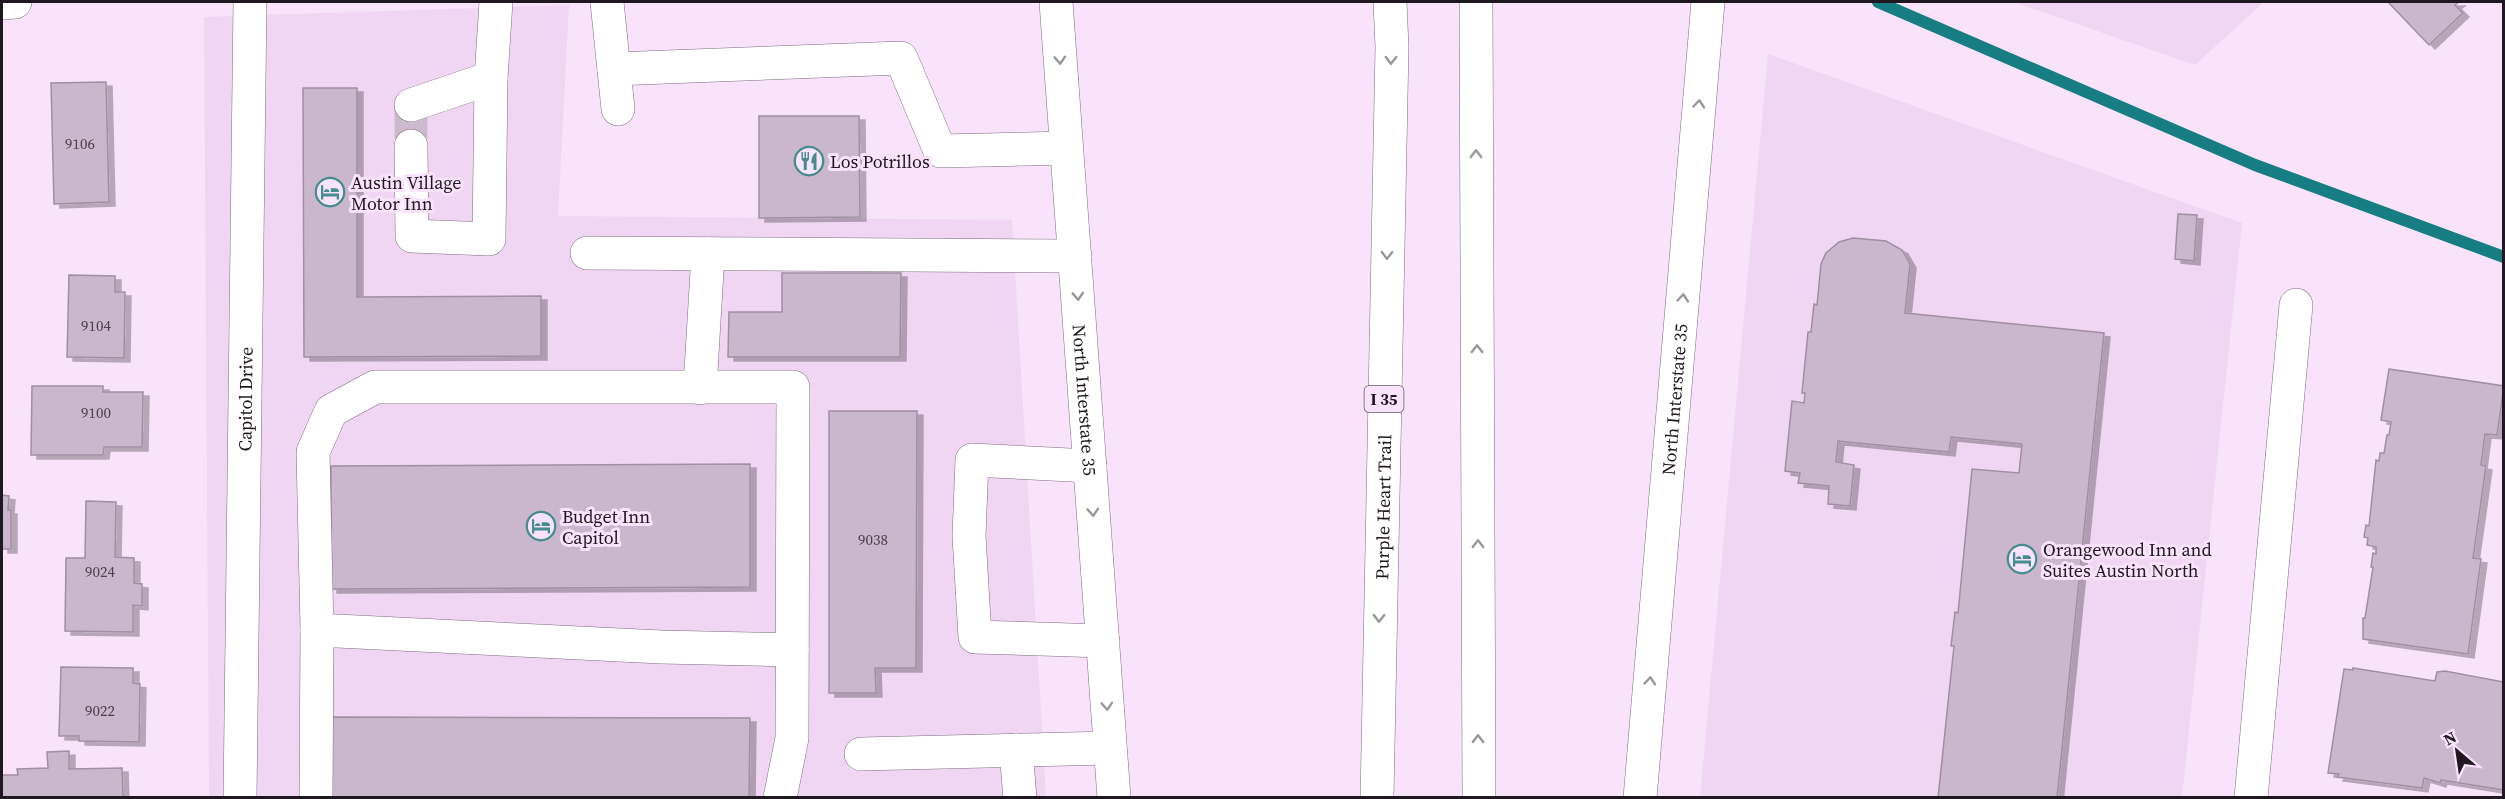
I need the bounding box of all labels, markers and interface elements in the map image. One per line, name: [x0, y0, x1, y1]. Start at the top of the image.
one-way arrow: [1053, 55, 1066, 64]
one-way arrow: [1385, 55, 1398, 64]
one-way arrow: [1692, 99, 1705, 108]
house number: 9106: [65, 133, 95, 154]
restaurant icon: Los Potrillos: [793, 145, 825, 177]
place label: Los Potrillos: [830, 149, 930, 174]
one-way arrow: [1470, 150, 1482, 159]
place label: Austin Village Motor Inn: [351, 170, 461, 216]
hotel icon: Austin Village Motor Inn: [314, 176, 346, 208]
one-way arrow: [1381, 250, 1393, 259]
one-way arrow: [1071, 292, 1084, 301]
one-way arrow: [1676, 294, 1689, 303]
house number: 9104: [81, 315, 111, 336]
street label: North Interstate 35: [1067, 323, 1103, 477]
street label: North Interstate 35: [1655, 323, 1693, 476]
one-way arrow: [1471, 345, 1483, 354]
street label: Capitol Drive: [232, 347, 258, 451]
road number: I 35: [1364, 386, 1404, 412]
house number: 9100: [81, 402, 111, 423]
street label: Purple Heart Trail: [1369, 434, 1397, 580]
place label: Budget Inn Capitol: [562, 504, 650, 550]
one-way arrow: [1087, 507, 1100, 516]
hotel icon: Budget Inn Capitol: [525, 510, 557, 542]
house number: 9038: [858, 529, 888, 550]
place label: Orangewood Inn and Suites Austin North: [2043, 537, 2212, 583]
one-way arrow: [1472, 540, 1484, 549]
hotel icon: Orangewood Inn and Suites Austin North: [2006, 543, 2038, 575]
house number: 9024: [85, 561, 115, 582]
one-way arrow: [1373, 613, 1385, 622]
one-way arrow: [1643, 676, 1656, 685]
house number: 9022: [85, 700, 115, 721]
one-way arrow: [1101, 702, 1114, 711]
north arrow: [2427, 721, 2487, 781]
text: N: [2439, 725, 2460, 750]
one-way arrow: [1472, 735, 1485, 744]

